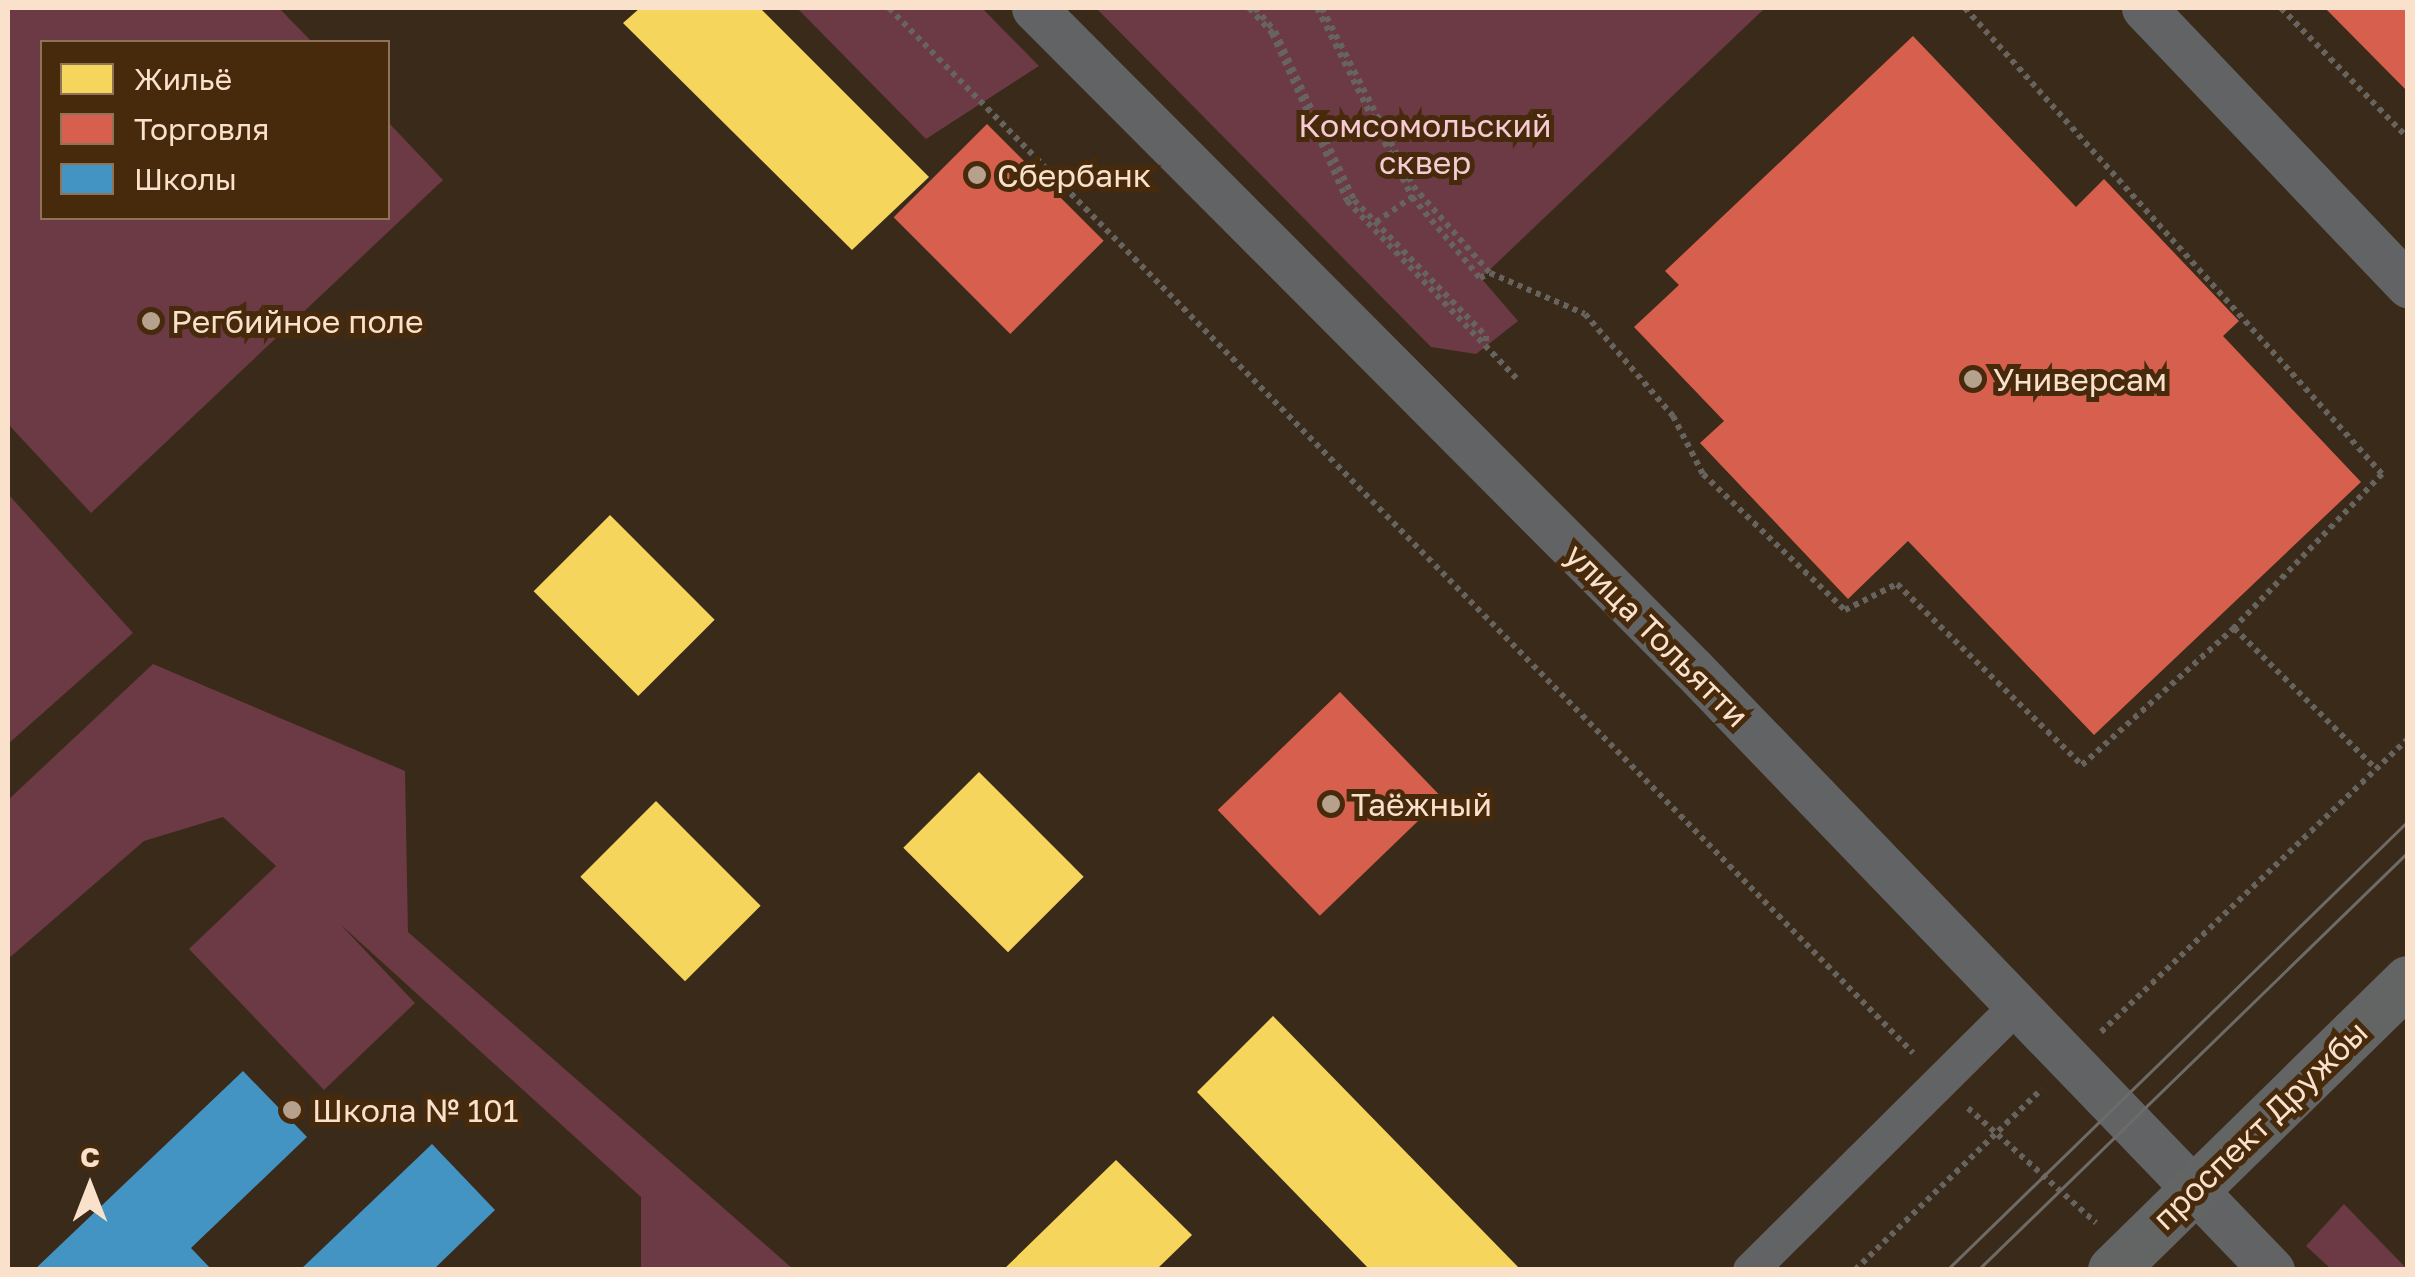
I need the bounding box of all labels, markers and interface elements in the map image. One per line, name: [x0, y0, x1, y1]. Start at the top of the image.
legend: [40, 40, 390, 220]
text: Жильё: [134, 61, 232, 97]
park label: Комсомольский сквер: [1298, 107, 1552, 182]
text: Торговля: [134, 111, 269, 147]
place label: Сбербанк: [997, 156, 1151, 194]
text: Школы: [134, 161, 237, 197]
marker: Сбербанк: [966, 164, 988, 186]
place label: Регбийное поле: [171, 302, 424, 340]
marker: Регбийное поле: [140, 310, 162, 332]
place label: Универсам: [1993, 360, 2167, 398]
marker: Универсам: [1962, 368, 1984, 390]
street label: улица Тольятти: [1557, 535, 1757, 735]
place label: Таёжный: [1351, 785, 1492, 823]
marker: Таёжный: [1320, 793, 1342, 815]
street label: проспект Дружбы: [2145, 1013, 2375, 1237]
place label: Школа № 101: [312, 1091, 518, 1129]
marker: Школа № 101: [281, 1099, 303, 1121]
north arrow: [40, 1137, 140, 1237]
text: С: [80, 1140, 100, 1173]

